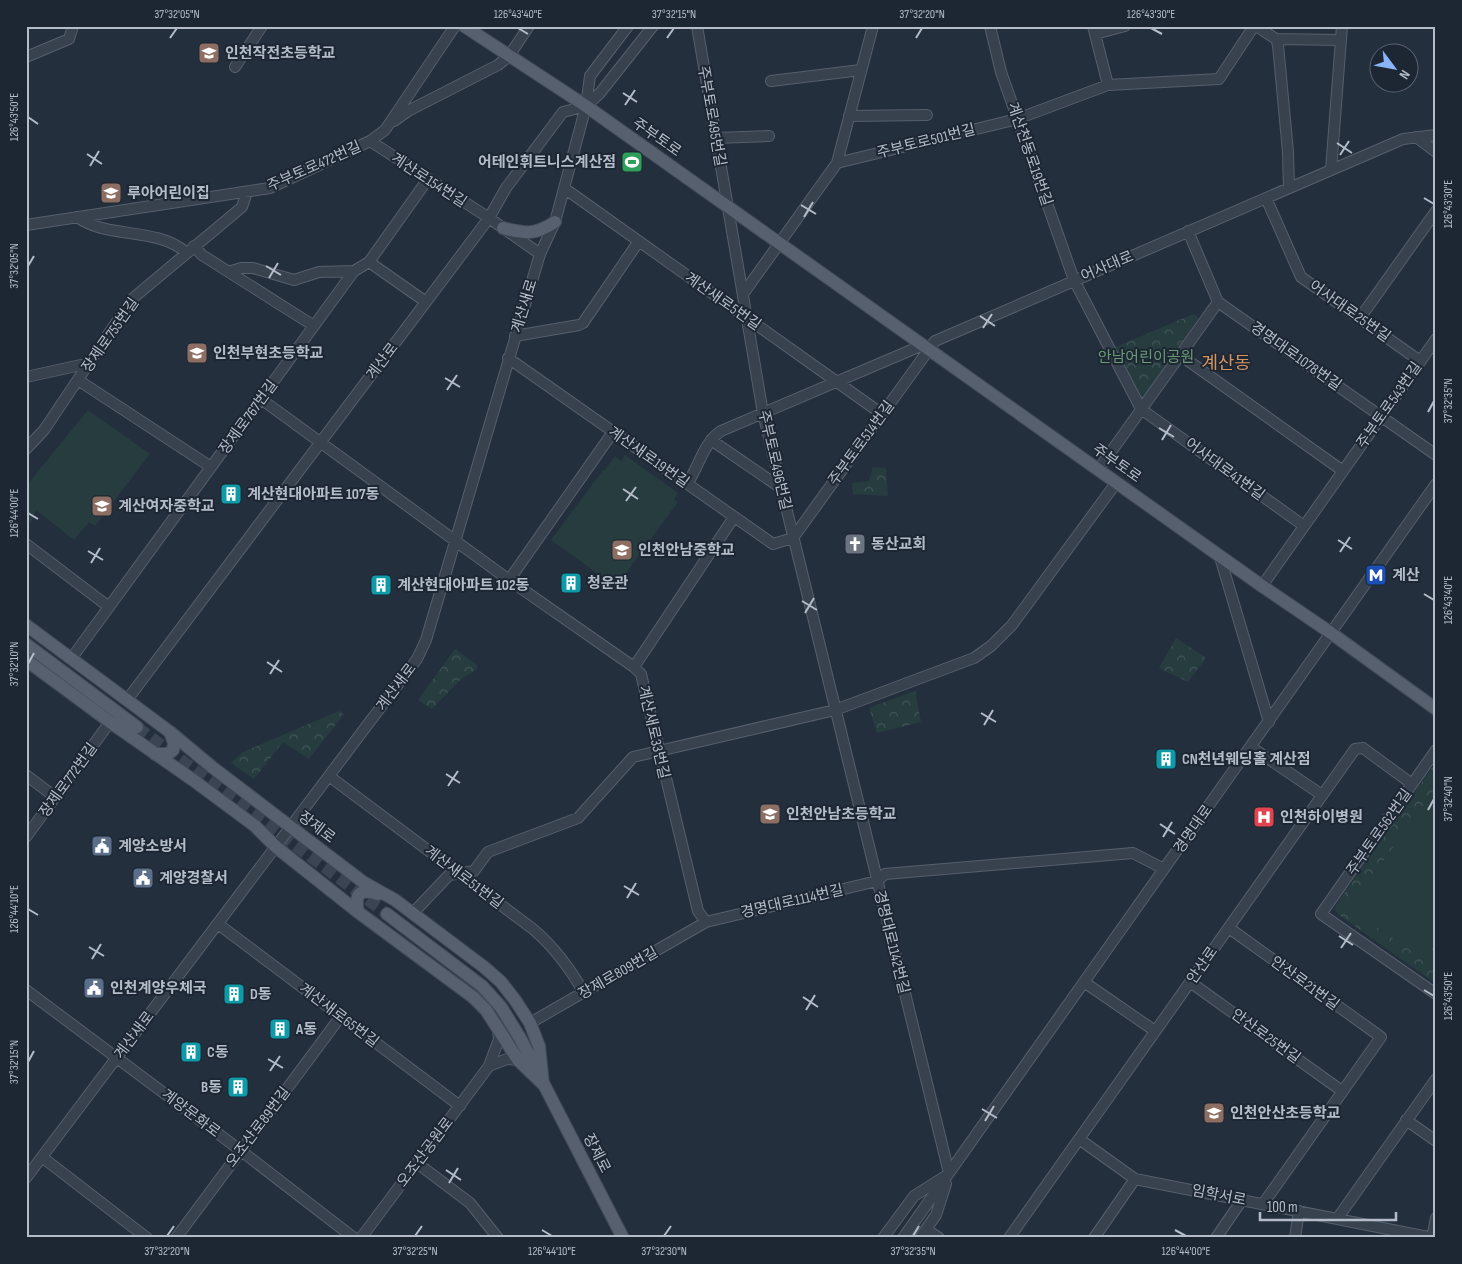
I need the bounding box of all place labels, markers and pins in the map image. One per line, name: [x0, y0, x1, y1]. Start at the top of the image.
school or university icon: 인천작전초등학교: [197, 41, 221, 65]
place label: 인천작전초등학교: [225, 44, 336, 63]
sports icon: 어테인휘트니스계산점: [620, 150, 644, 174]
place label: 어테인휘트니스계산점: [478, 153, 616, 172]
school or university icon: 루아어린이집: [99, 181, 123, 205]
place label: 루아어린이집: [127, 184, 210, 203]
school or university icon: 인천부현초등학교: [185, 341, 209, 365]
place label: 인천부현초등학교: [213, 344, 324, 363]
building icon: 계산현대아파트 107동: [219, 482, 243, 506]
place label: 계산현대아파트 107동: [247, 485, 379, 504]
school or university icon: 계산여자중학교: [90, 494, 114, 518]
place label: 계산여자중학교: [118, 497, 215, 516]
church icon: 동산교회: [843, 532, 867, 556]
place label: 동산교회: [871, 535, 926, 554]
school or university icon: 인천안남중학교: [610, 538, 634, 562]
place label: 인천안남중학교: [638, 541, 735, 560]
metro station icon: 계산: [1364, 563, 1388, 587]
place label: 계산: [1392, 566, 1420, 585]
building icon: 청운관: [559, 571, 583, 595]
building icon: 계산현대아파트 102동: [369, 573, 393, 597]
place label: 청운관: [587, 574, 629, 593]
place label: 계산현대아파트 102동: [397, 576, 530, 595]
building icon: CN천년웨딩홀 계산점: [1154, 747, 1178, 771]
place label: CN천년웨딩홀 계산점: [1182, 750, 1310, 769]
school or university icon: 인천안남초등학교: [758, 802, 782, 826]
place label: 인천안남초등학교: [786, 805, 897, 824]
hospital icon: 인천하이병원: [1252, 805, 1276, 829]
place label: 인천하이병원: [1280, 808, 1363, 827]
public building icon: 계양소방서: [90, 834, 114, 858]
place label: 계양소방서: [118, 837, 187, 856]
public building icon: 계양경찰서: [131, 866, 155, 890]
place label: 계양경찰서: [159, 869, 228, 888]
public building icon: 인천계양우체국: [82, 976, 106, 1000]
place label: 인천계양우체국: [110, 979, 207, 998]
building icon: D동: [222, 982, 246, 1006]
place label: D동: [250, 985, 272, 1004]
building icon: A동: [268, 1017, 292, 1041]
place label: A동: [295, 1020, 317, 1039]
building icon: C동: [179, 1040, 203, 1064]
place label: C동: [207, 1043, 229, 1062]
building icon: B동: [226, 1075, 250, 1099]
place label: B동: [201, 1078, 222, 1097]
school or university icon: 인천안산초등학교: [1202, 1101, 1226, 1125]
place label: 인천안산초등학교: [1230, 1104, 1341, 1123]

